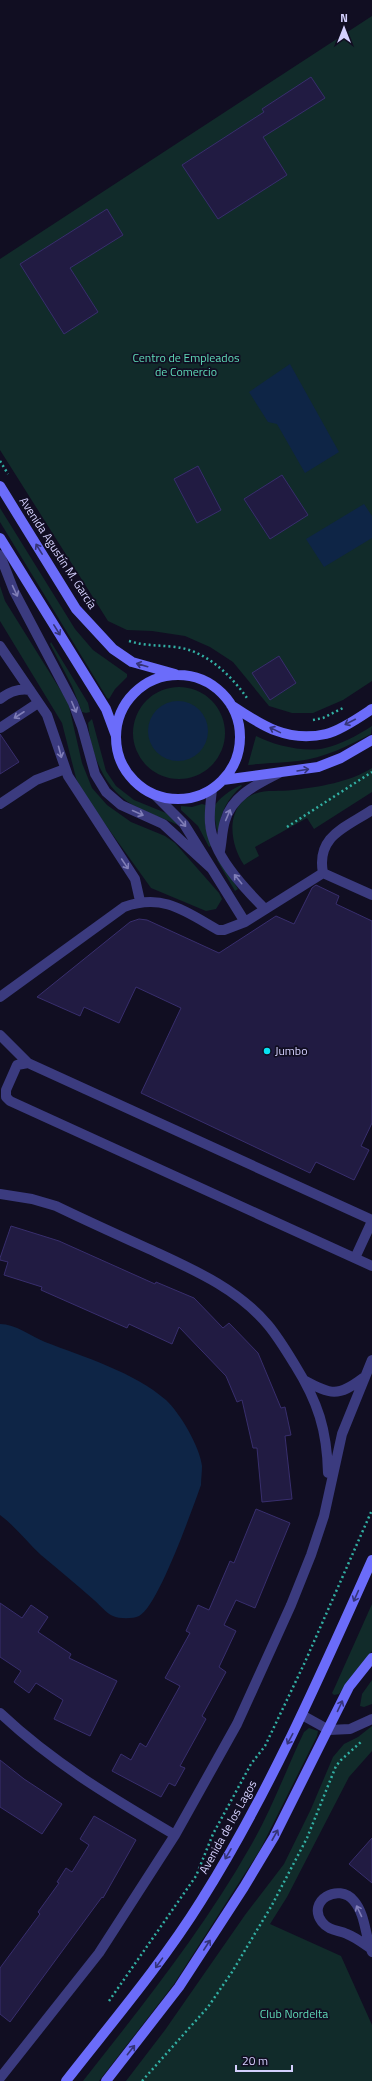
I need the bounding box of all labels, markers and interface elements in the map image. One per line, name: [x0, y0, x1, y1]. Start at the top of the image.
north arrow: [324, 8, 364, 48]
text: N: [340, 10, 348, 26]
park label: Centro de Empleados de Comercio: [132, 348, 240, 381]
street label: Avenida Agustín M. García: [15, 493, 102, 613]
one-way arrow: [35, 544, 43, 555]
one-way arrow: [12, 585, 19, 597]
one-way arrow: [54, 624, 62, 636]
one-way arrow: [135, 660, 148, 668]
one-way arrow: [71, 701, 78, 713]
one-way arrow: [14, 711, 25, 719]
one-way arrow: [344, 719, 356, 727]
one-way arrow: [269, 726, 281, 733]
one-way arrow: [57, 746, 64, 759]
one-way arrow: [296, 765, 309, 773]
one-way arrow: [131, 810, 143, 817]
one-way arrow: [224, 810, 232, 822]
one-way arrow: [178, 817, 187, 828]
one-way arrow: [121, 858, 129, 869]
one-way arrow: [234, 874, 243, 885]
place label: Jumbo: [275, 1041, 308, 1060]
marker: Jumbo: [262, 1046, 272, 1056]
one-way arrow: [352, 1589, 359, 1601]
one-way arrow: [337, 1701, 344, 1713]
one-way arrow: [286, 1733, 293, 1745]
street label: Avenida de los Lagos: [194, 1776, 262, 1877]
one-way arrow: [271, 1829, 279, 1841]
one-way arrow: [224, 1847, 232, 1859]
one-way arrow: [355, 1905, 362, 1917]
one-way arrow: [203, 1940, 211, 1951]
one-way arrow: [155, 1957, 163, 1968]
park label: Club Nordelta: [260, 2004, 328, 2023]
one-way arrow: [126, 2045, 135, 2056]
scale bar: [236, 2047, 292, 2073]
text: 20 m: [242, 2051, 268, 2070]

